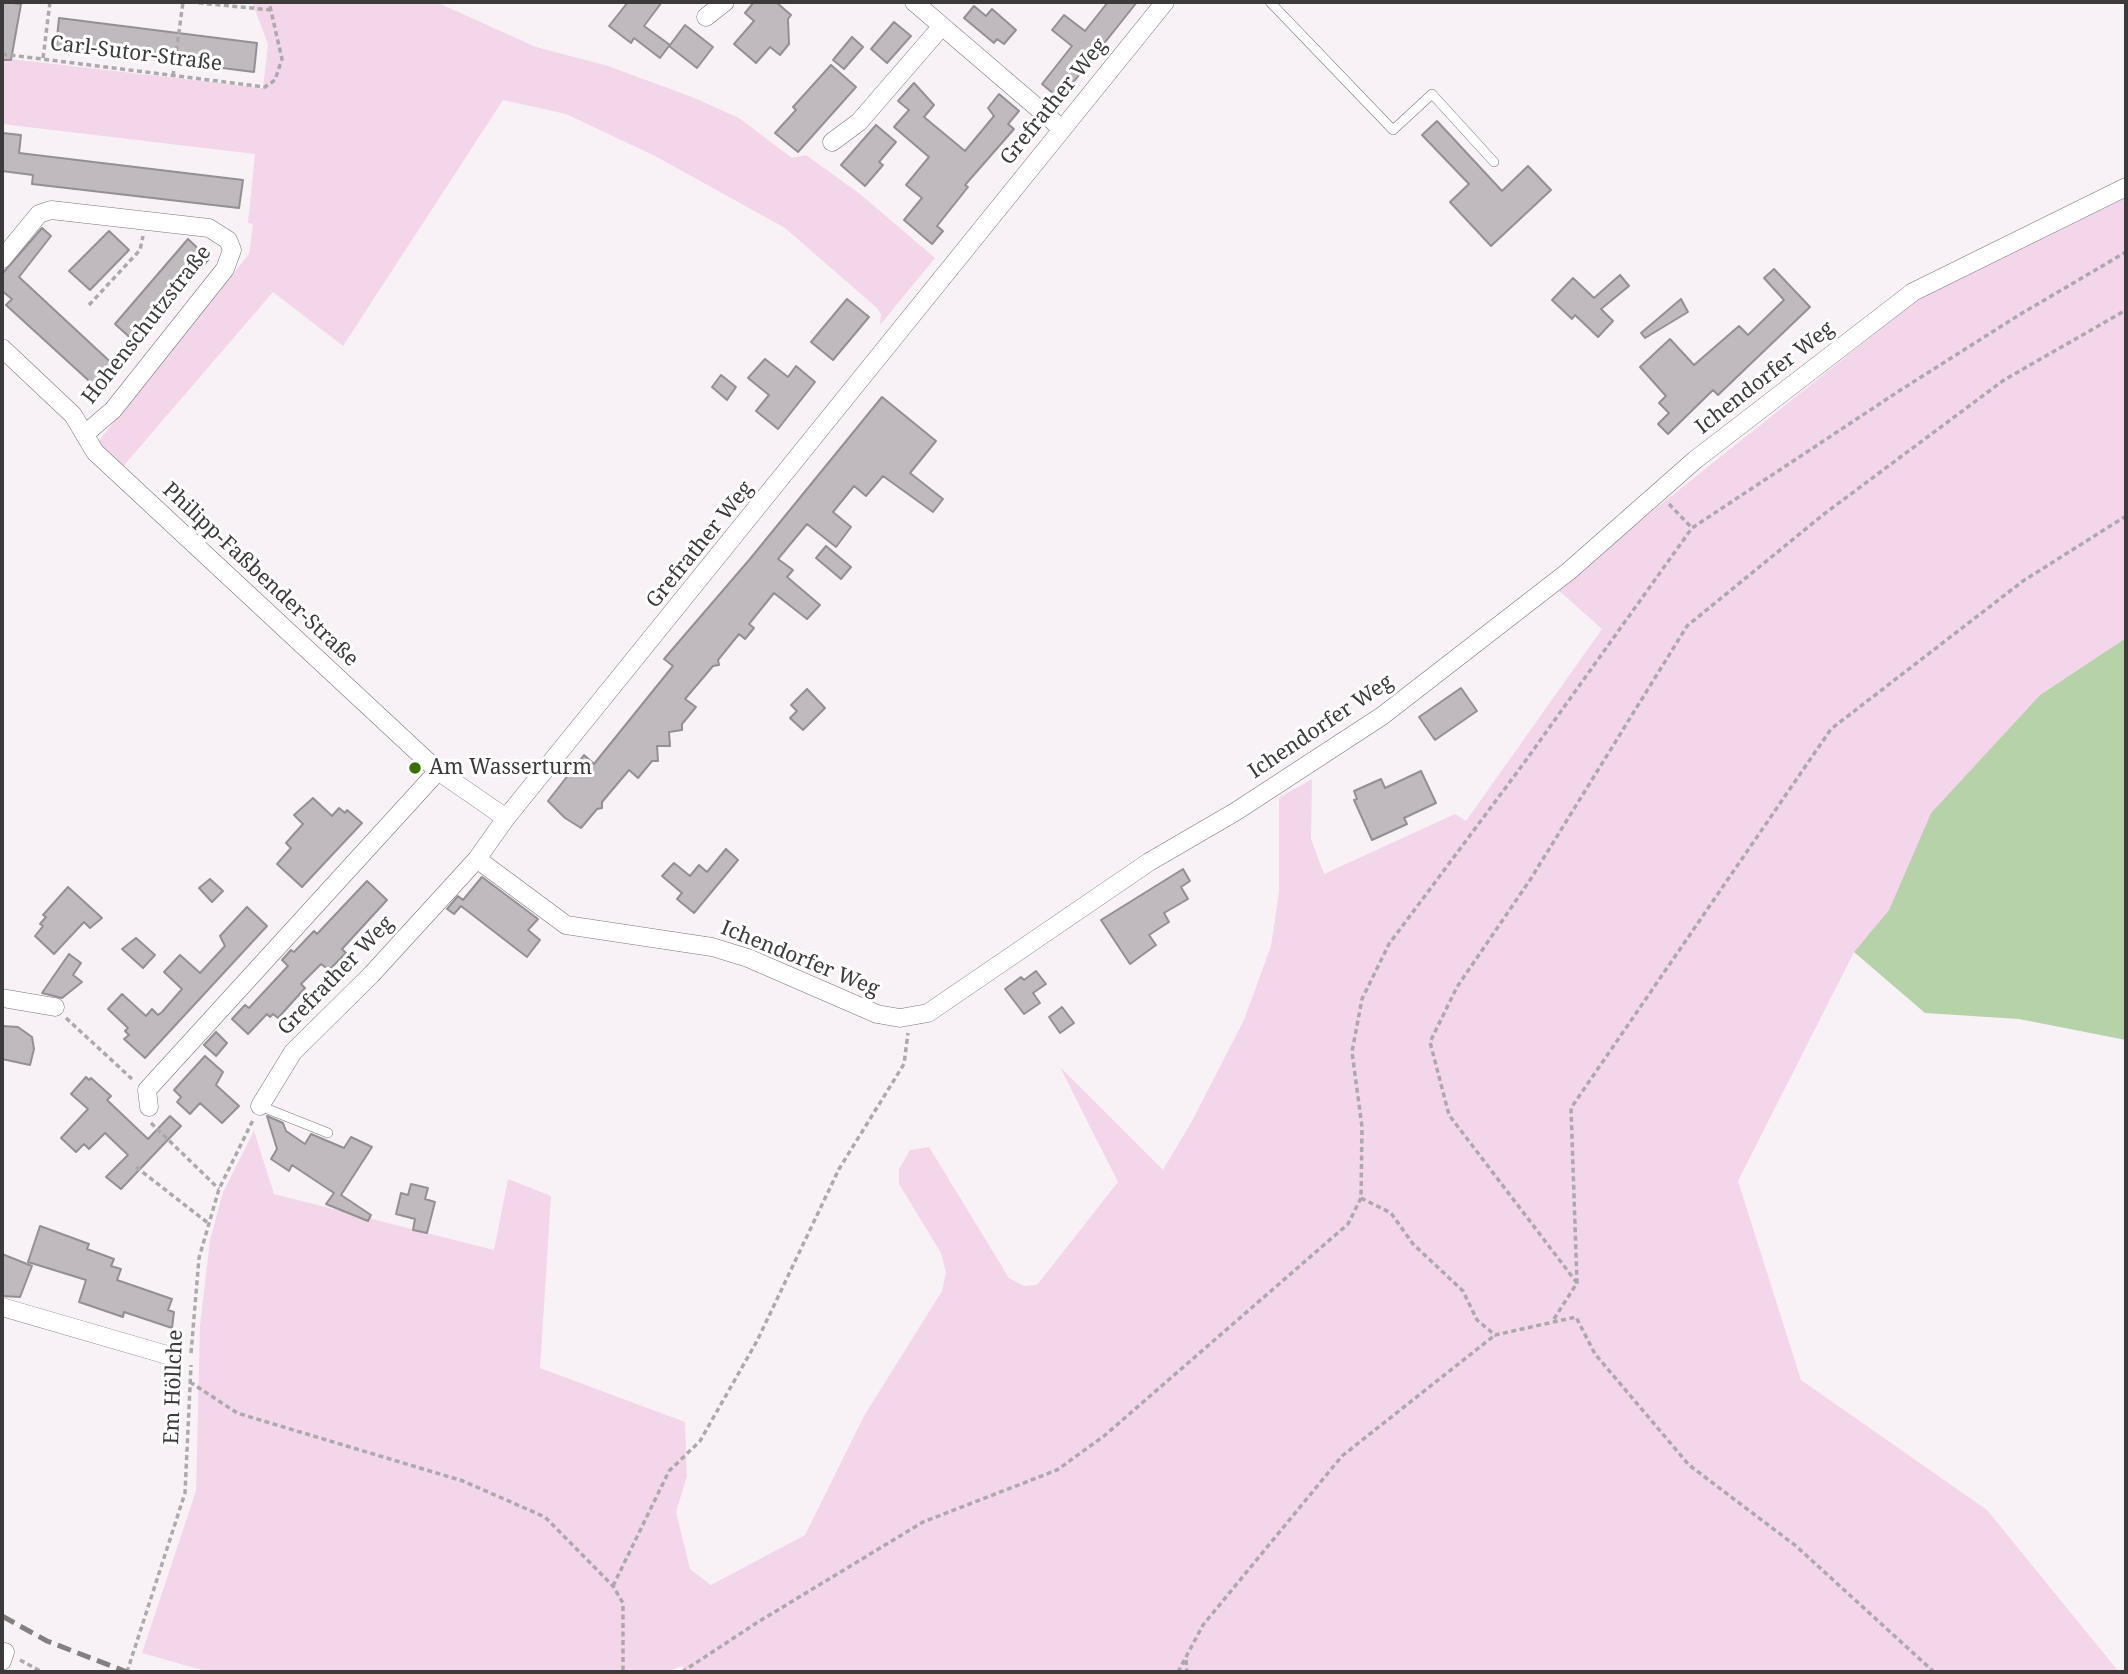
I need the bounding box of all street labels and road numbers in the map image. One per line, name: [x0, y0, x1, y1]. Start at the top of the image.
street label: Carl-Sutor-Straße: [48, 31, 224, 77]
street label: Grefrather Weg: [995, 34, 1113, 170]
street label: Hohenschutzstraße: [77, 241, 217, 409]
street label: Ichendorfer Weg: [1691, 316, 1839, 440]
street label: Grefrather Weg: [641, 477, 759, 613]
street label: Philipp-Faßbender-Straße: [157, 478, 363, 672]
street label: Ichendorfer Weg: [1244, 669, 1398, 785]
street label: Grefrather Weg: [273, 911, 399, 1041]
street label: Ichendorfer Weg: [717, 916, 883, 1002]
street label: Em Höllche: [159, 1329, 189, 1445]

